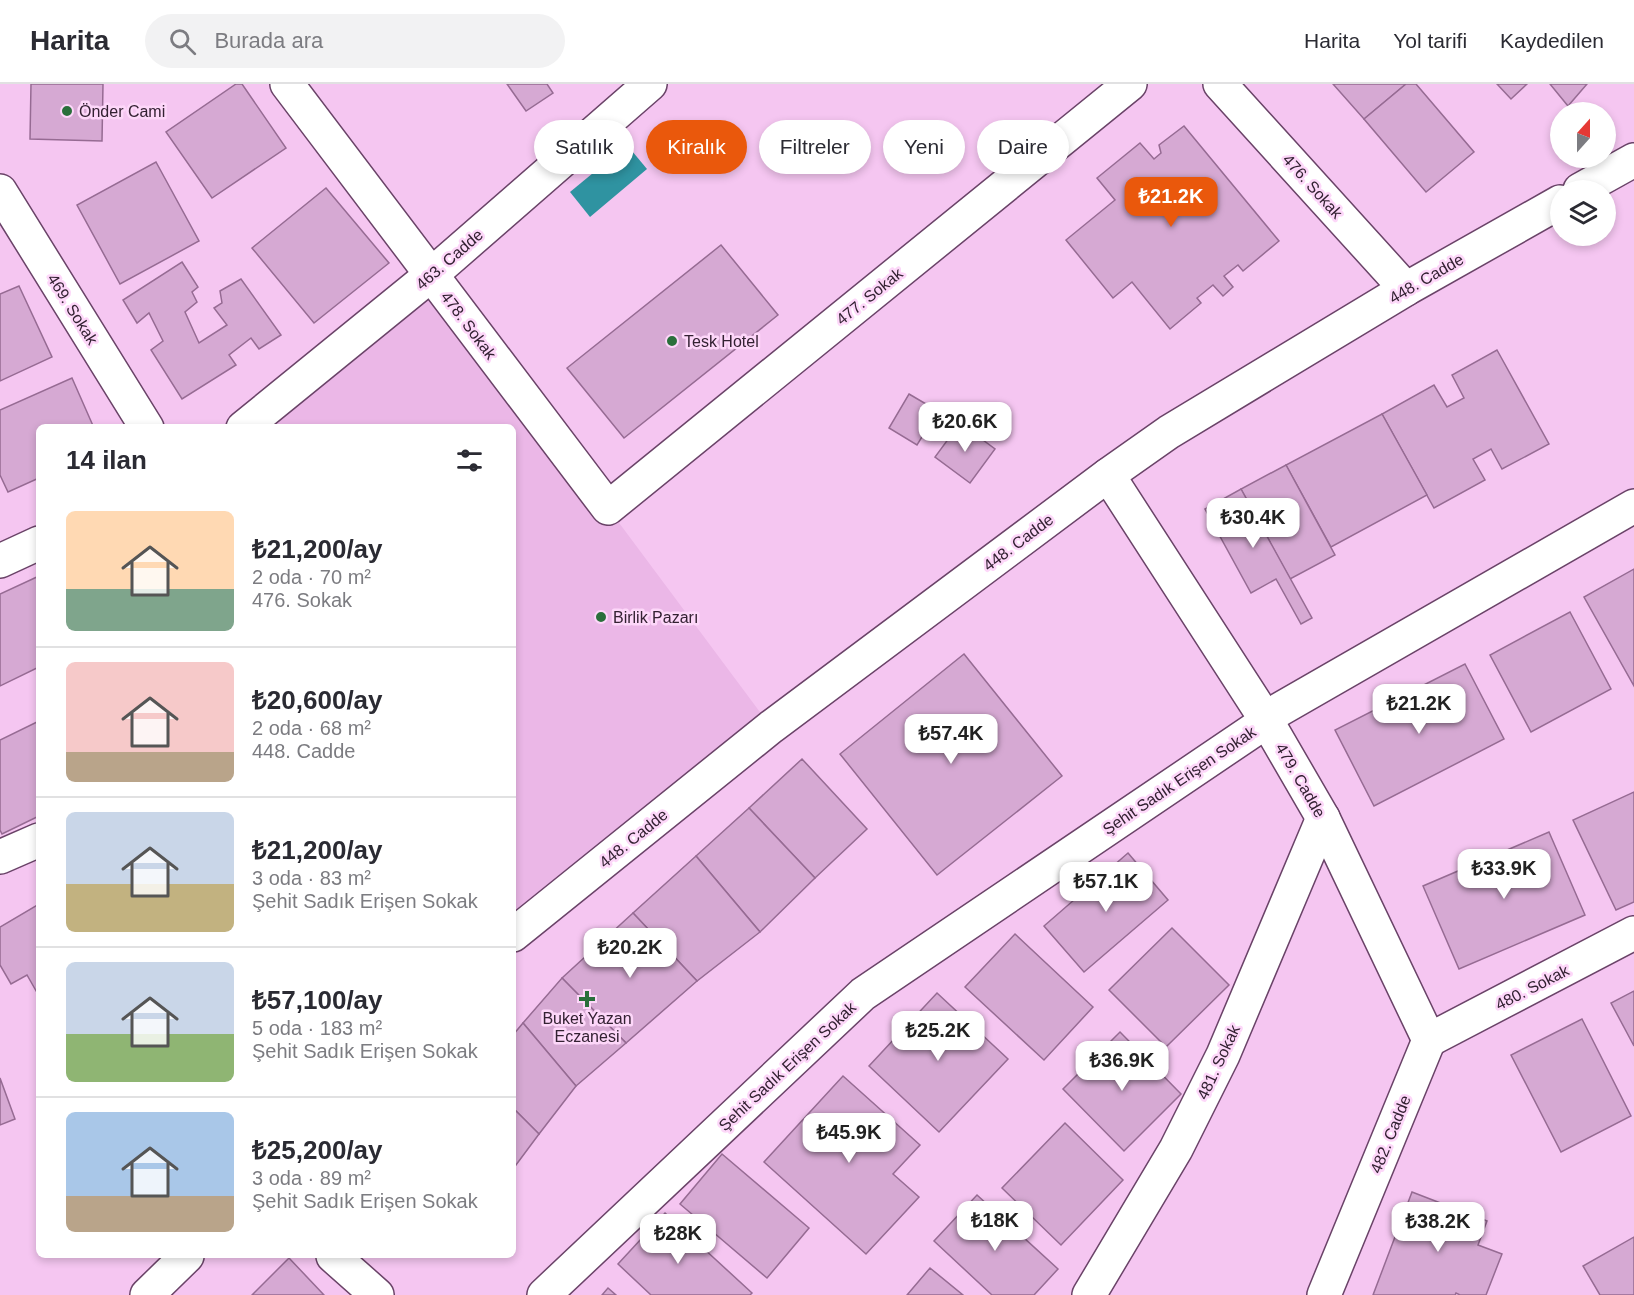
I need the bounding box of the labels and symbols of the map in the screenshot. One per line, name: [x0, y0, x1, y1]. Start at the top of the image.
north arrow: [1550, 102, 1616, 168]
place label: Önder Cami: [79, 103, 165, 120]
marker: Önder Cami: [60, 104, 74, 118]
street label: 476. Sokak: [1280, 151, 1346, 223]
pin: ₺21.2K: [1122, 177, 1220, 228]
street label: 463. Cadde: [413, 226, 486, 293]
street label: 448. Cadde: [1386, 250, 1466, 306]
street label: 477. Sokak: [833, 264, 907, 328]
street label: 469. Sokak: [44, 271, 102, 349]
street label: 478. Sokak: [438, 288, 500, 363]
place label: Tesk Hotel: [684, 333, 759, 350]
marker: Tesk Hotel: [665, 334, 679, 348]
pin: ₺20.6K: [916, 402, 1014, 453]
pin: ₺30.4K: [1204, 498, 1302, 549]
street label: 448. Cadde: [980, 511, 1057, 574]
place label: Birlik Pazarı: [613, 609, 698, 626]
marker: Birlik Pazarı: [594, 610, 608, 624]
pin: ₺21.2K: [1370, 684, 1468, 735]
pin: ₺57.4K: [902, 714, 1000, 765]
street label: Şehit Sadık Erişen Sokak: [1100, 722, 1260, 838]
street label: 479. Cadde: [1273, 740, 1329, 820]
street label: 448. Cadde: [596, 806, 671, 871]
pin: ₺33.9K: [1455, 849, 1553, 900]
pin: ₺57.1K: [1057, 862, 1155, 913]
pin: ₺20.2K: [581, 928, 679, 979]
street label: 480. Sokak: [1493, 961, 1573, 1013]
marker: Buket Yazan Eczanesi: [580, 992, 594, 1006]
street label: Şehit Sadık Erişen Sokak: [716, 998, 860, 1134]
place label: Buket Yazan Eczanesi: [542, 1010, 632, 1045]
pin: ₺25.2K: [889, 1011, 987, 1062]
street label: 481. Sokak: [1194, 1021, 1243, 1102]
pin: ₺36.9K: [1073, 1041, 1171, 1092]
street label: 482. Cadde: [1367, 1093, 1414, 1176]
pin: ₺45.9K: [800, 1113, 898, 1164]
pin: ₺18K: [959, 1201, 1031, 1252]
pin: ₺38.2K: [1389, 1202, 1487, 1253]
pin: ₺28K: [642, 1214, 714, 1265]

